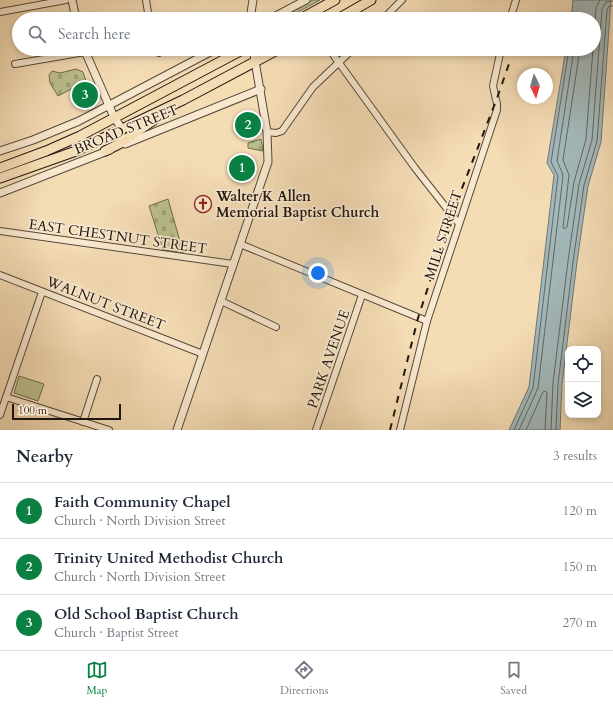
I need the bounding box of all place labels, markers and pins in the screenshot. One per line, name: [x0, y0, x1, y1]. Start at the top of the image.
pin: 3: [72, 80, 98, 110]
pin: 2: [235, 110, 261, 140]
pin: 1: [229, 153, 255, 183]
place label: Walter K Allen Memorial Baptist Church: [215, 187, 380, 222]
church icon: Walter K Allen Memorial Baptist Church: [193, 194, 213, 214]

